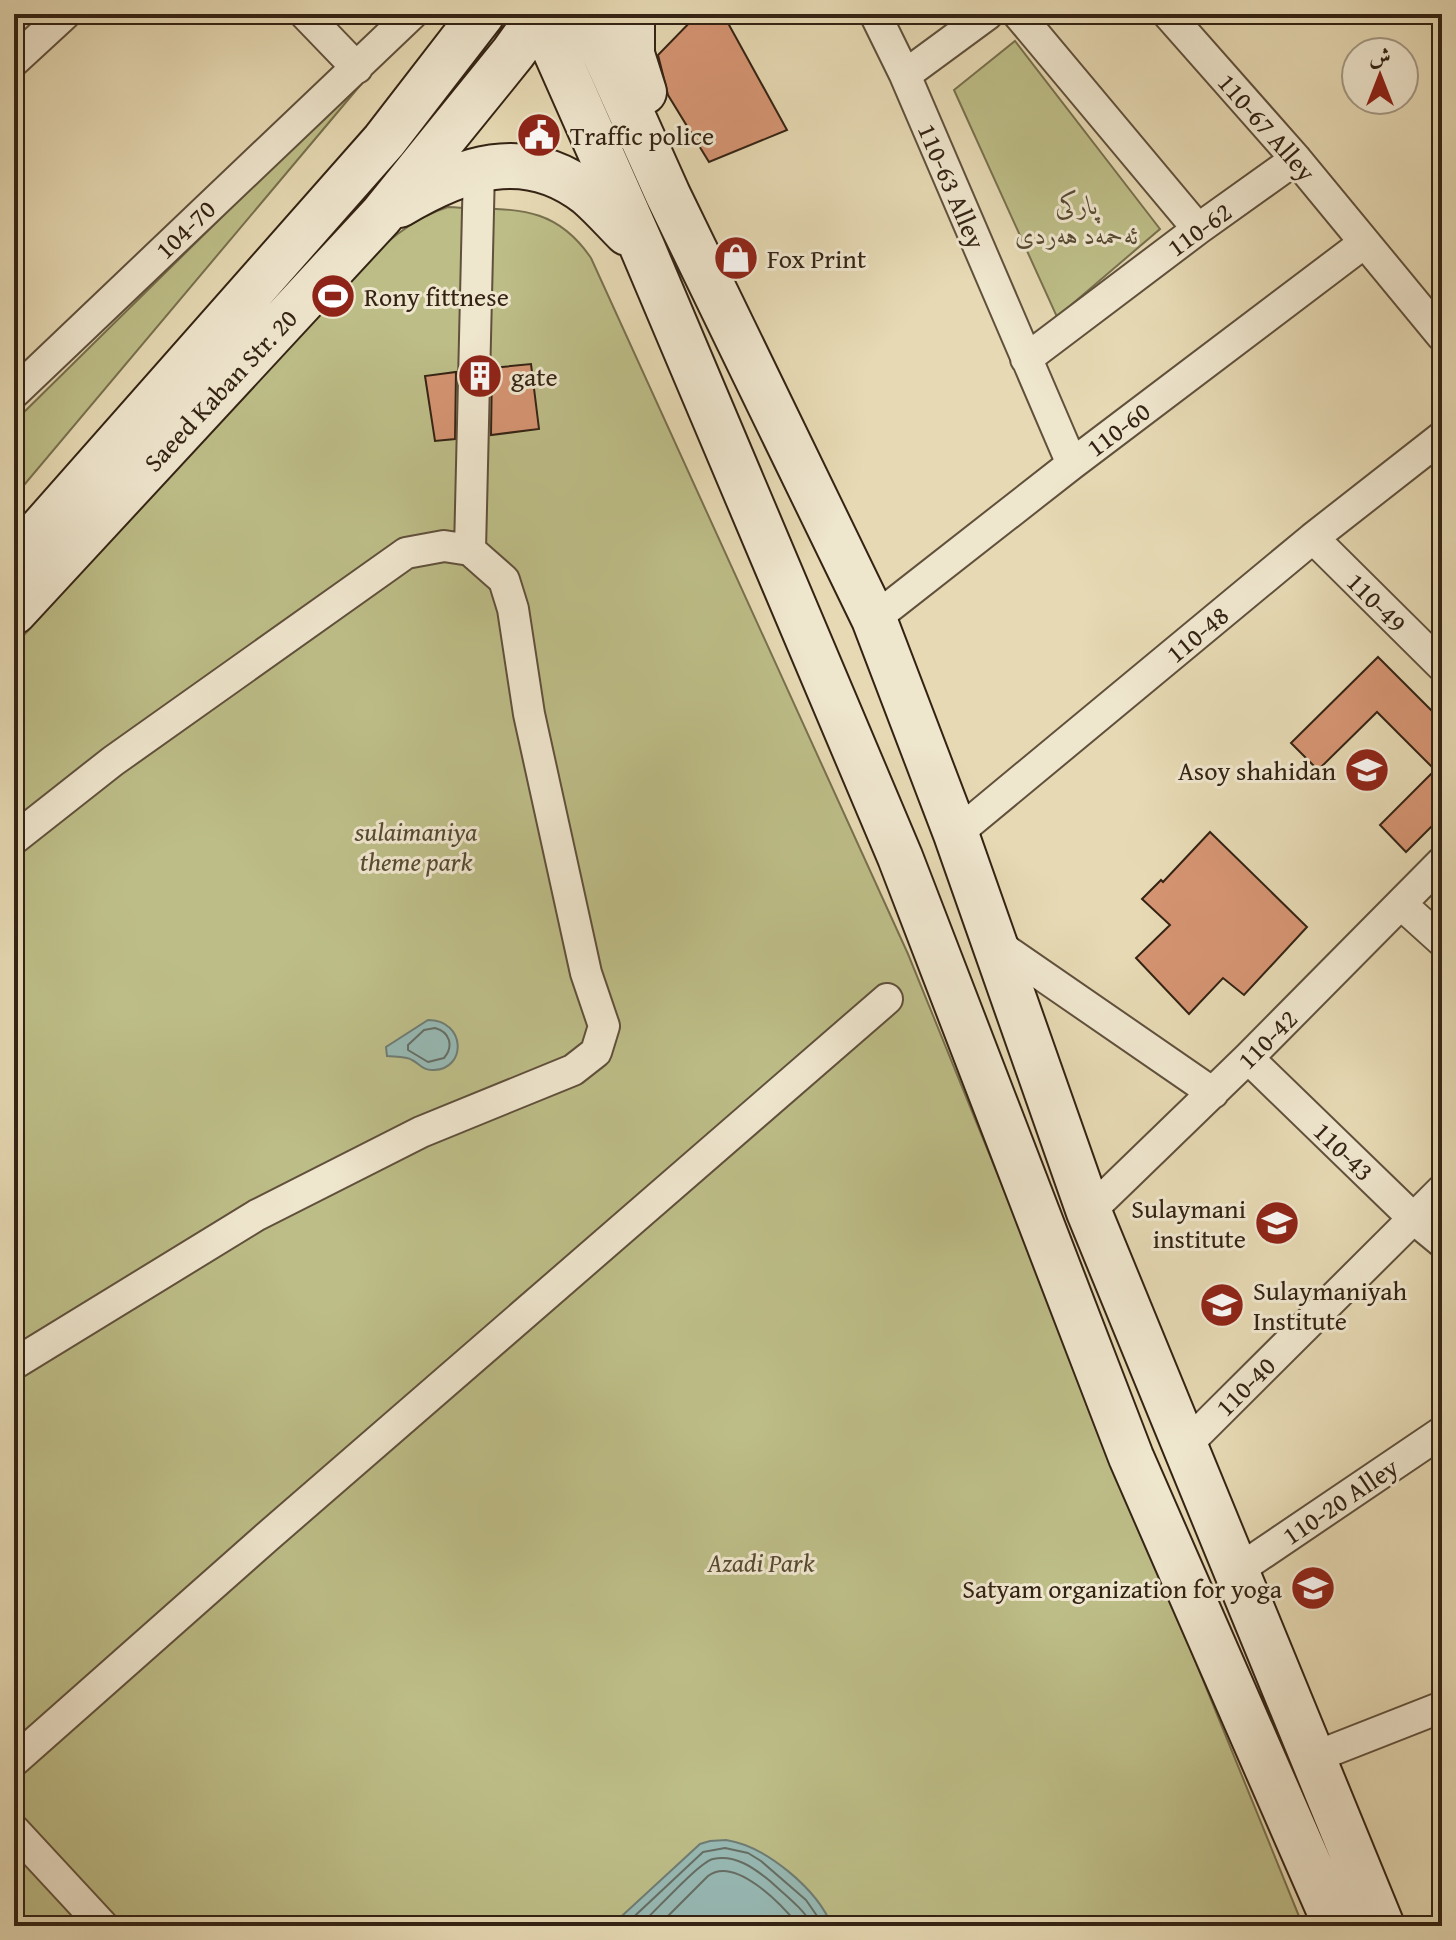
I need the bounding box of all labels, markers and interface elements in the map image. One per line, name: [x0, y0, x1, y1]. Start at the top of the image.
north arrow: [1340, 36, 1420, 116]
text: ش: [1369, 40, 1391, 72]
street label: 110-67 Alley: [1209, 64, 1325, 190]
public building icon: Traffic police: [515, 111, 563, 159]
place label: Traffic police: [570, 116, 714, 155]
street label: 110-63 Alley: [908, 117, 996, 255]
park label: پارکی ئەحمەد هەردی: [1015, 185, 1139, 254]
street label: 104-70: [146, 190, 224, 268]
street label: 110-62: [1159, 192, 1239, 266]
shop icon: Fox Print: [712, 234, 760, 282]
place label: Fox Print: [767, 239, 866, 278]
sports icon: Rony fittnese: [309, 272, 357, 320]
place label: Rony fittnese: [364, 277, 509, 316]
street label: Saeed Kaban Str. 20: [134, 300, 306, 480]
building icon: gate: [456, 352, 504, 400]
place label: gate: [511, 357, 558, 396]
street label: 110-60: [1078, 392, 1158, 466]
street label: 110-49: [1338, 563, 1416, 641]
street label: 110-48: [1157, 596, 1237, 672]
school or university icon: Asoy shahidan: [1343, 746, 1391, 794]
place label: Asoy shahidan: [1178, 751, 1336, 790]
park label: sulaimaniya theme park: [354, 812, 477, 881]
street label: 110-42: [1228, 1000, 1306, 1078]
street label: 110-43: [1305, 1112, 1383, 1190]
place label: Sulaymani institute: [1131, 1189, 1246, 1258]
school or university icon: Sulaymani institute: [1253, 1199, 1301, 1247]
place label: Sulaymaniyah Institute: [1253, 1271, 1408, 1340]
school or university icon: Sulaymaniyah Institute: [1198, 1281, 1246, 1329]
street label: 110-40: [1206, 1347, 1284, 1425]
street label: 110-20 Alley: [1274, 1448, 1406, 1554]
park label: Azadi Park: [706, 1543, 815, 1582]
school or university icon: Satyam organization for yoga: [1289, 1564, 1337, 1612]
place label: Satyam organization for yoga: [962, 1569, 1283, 1608]

